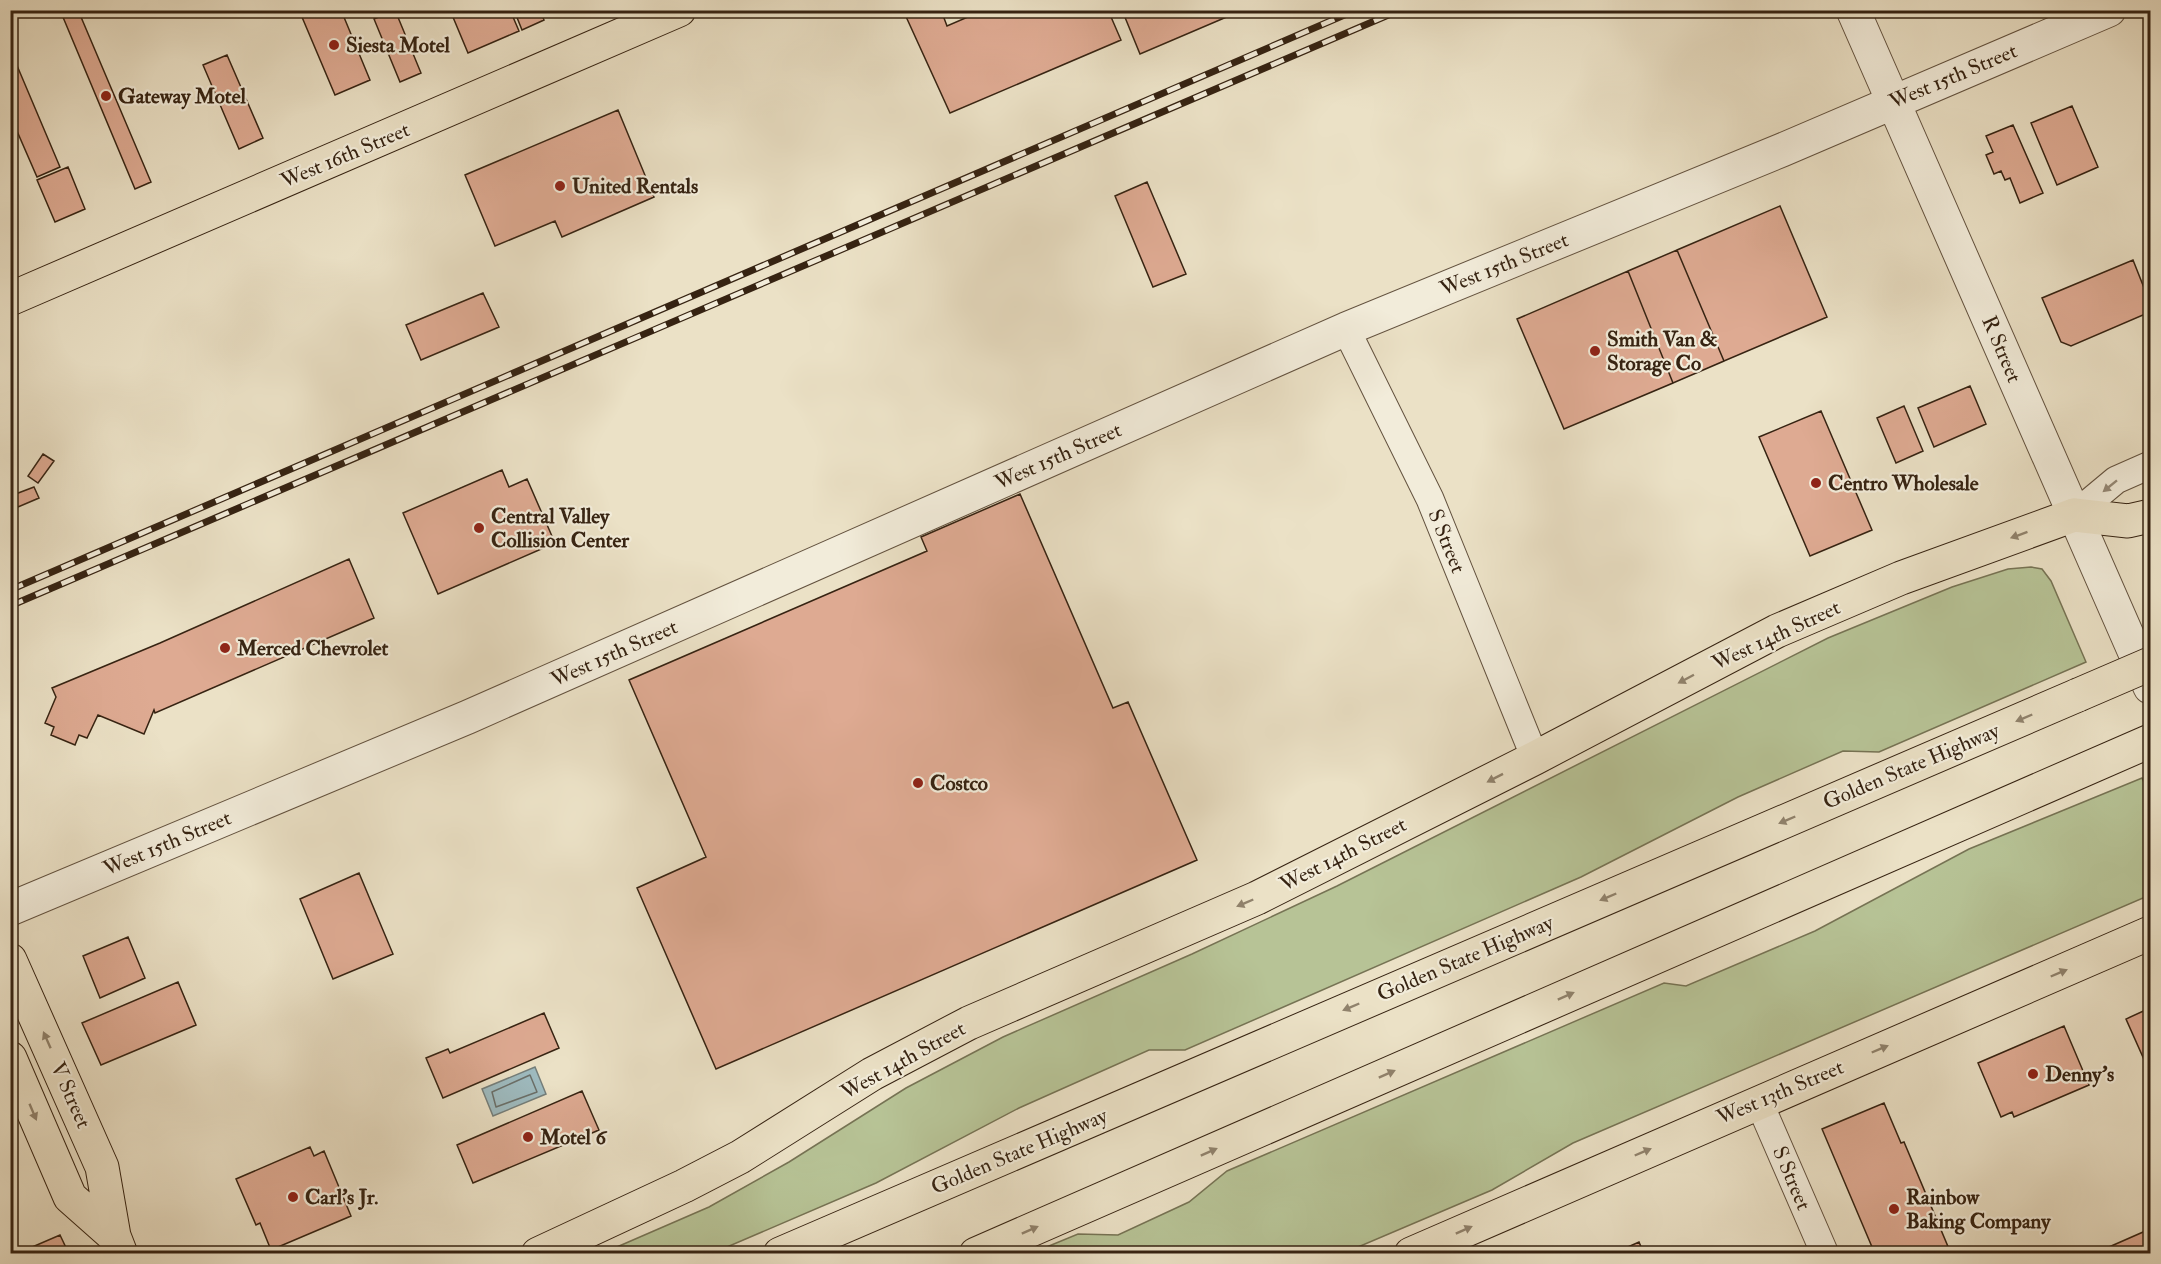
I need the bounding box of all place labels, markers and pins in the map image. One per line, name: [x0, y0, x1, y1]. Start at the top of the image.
place label: Siesta Motel: [346, 32, 451, 59]
marker: Siesta Motel: [327, 38, 341, 52]
place label: Gateway Motel: [118, 83, 246, 110]
marker: Gateway Motel: [99, 89, 113, 103]
place label: United Rentals: [572, 173, 698, 200]
marker: United Rentals: [553, 179, 567, 193]
place label: Smith Van & Storage Co: [1607, 326, 1718, 377]
marker: Smith Van & Storage Co: [1588, 344, 1602, 358]
place label: Centro Wholesale: [1828, 470, 1979, 497]
marker: Centro Wholesale: [1809, 476, 1823, 490]
place label: Central Valley Collision Center: [491, 503, 630, 554]
marker: Central Valley Collision Center: [472, 521, 486, 535]
place label: Merced Chevrolet: [236, 635, 389, 662]
marker: Merced Chevrolet: [218, 641, 232, 655]
place label: Costco: [930, 770, 988, 797]
marker: Costco: [911, 776, 925, 790]
place label: Denny's: [2045, 1061, 2114, 1088]
marker: Denny's: [2026, 1067, 2040, 1081]
place label: Motel 6: [539, 1124, 607, 1151]
marker: Motel 6: [521, 1130, 535, 1144]
place label: Carl's Jr.: [305, 1184, 378, 1211]
place label: Rainbow Baking Company: [1906, 1184, 2051, 1235]
marker: Carl's Jr.: [286, 1190, 300, 1204]
marker: Rainbow Baking Company: [1887, 1202, 1901, 1216]

